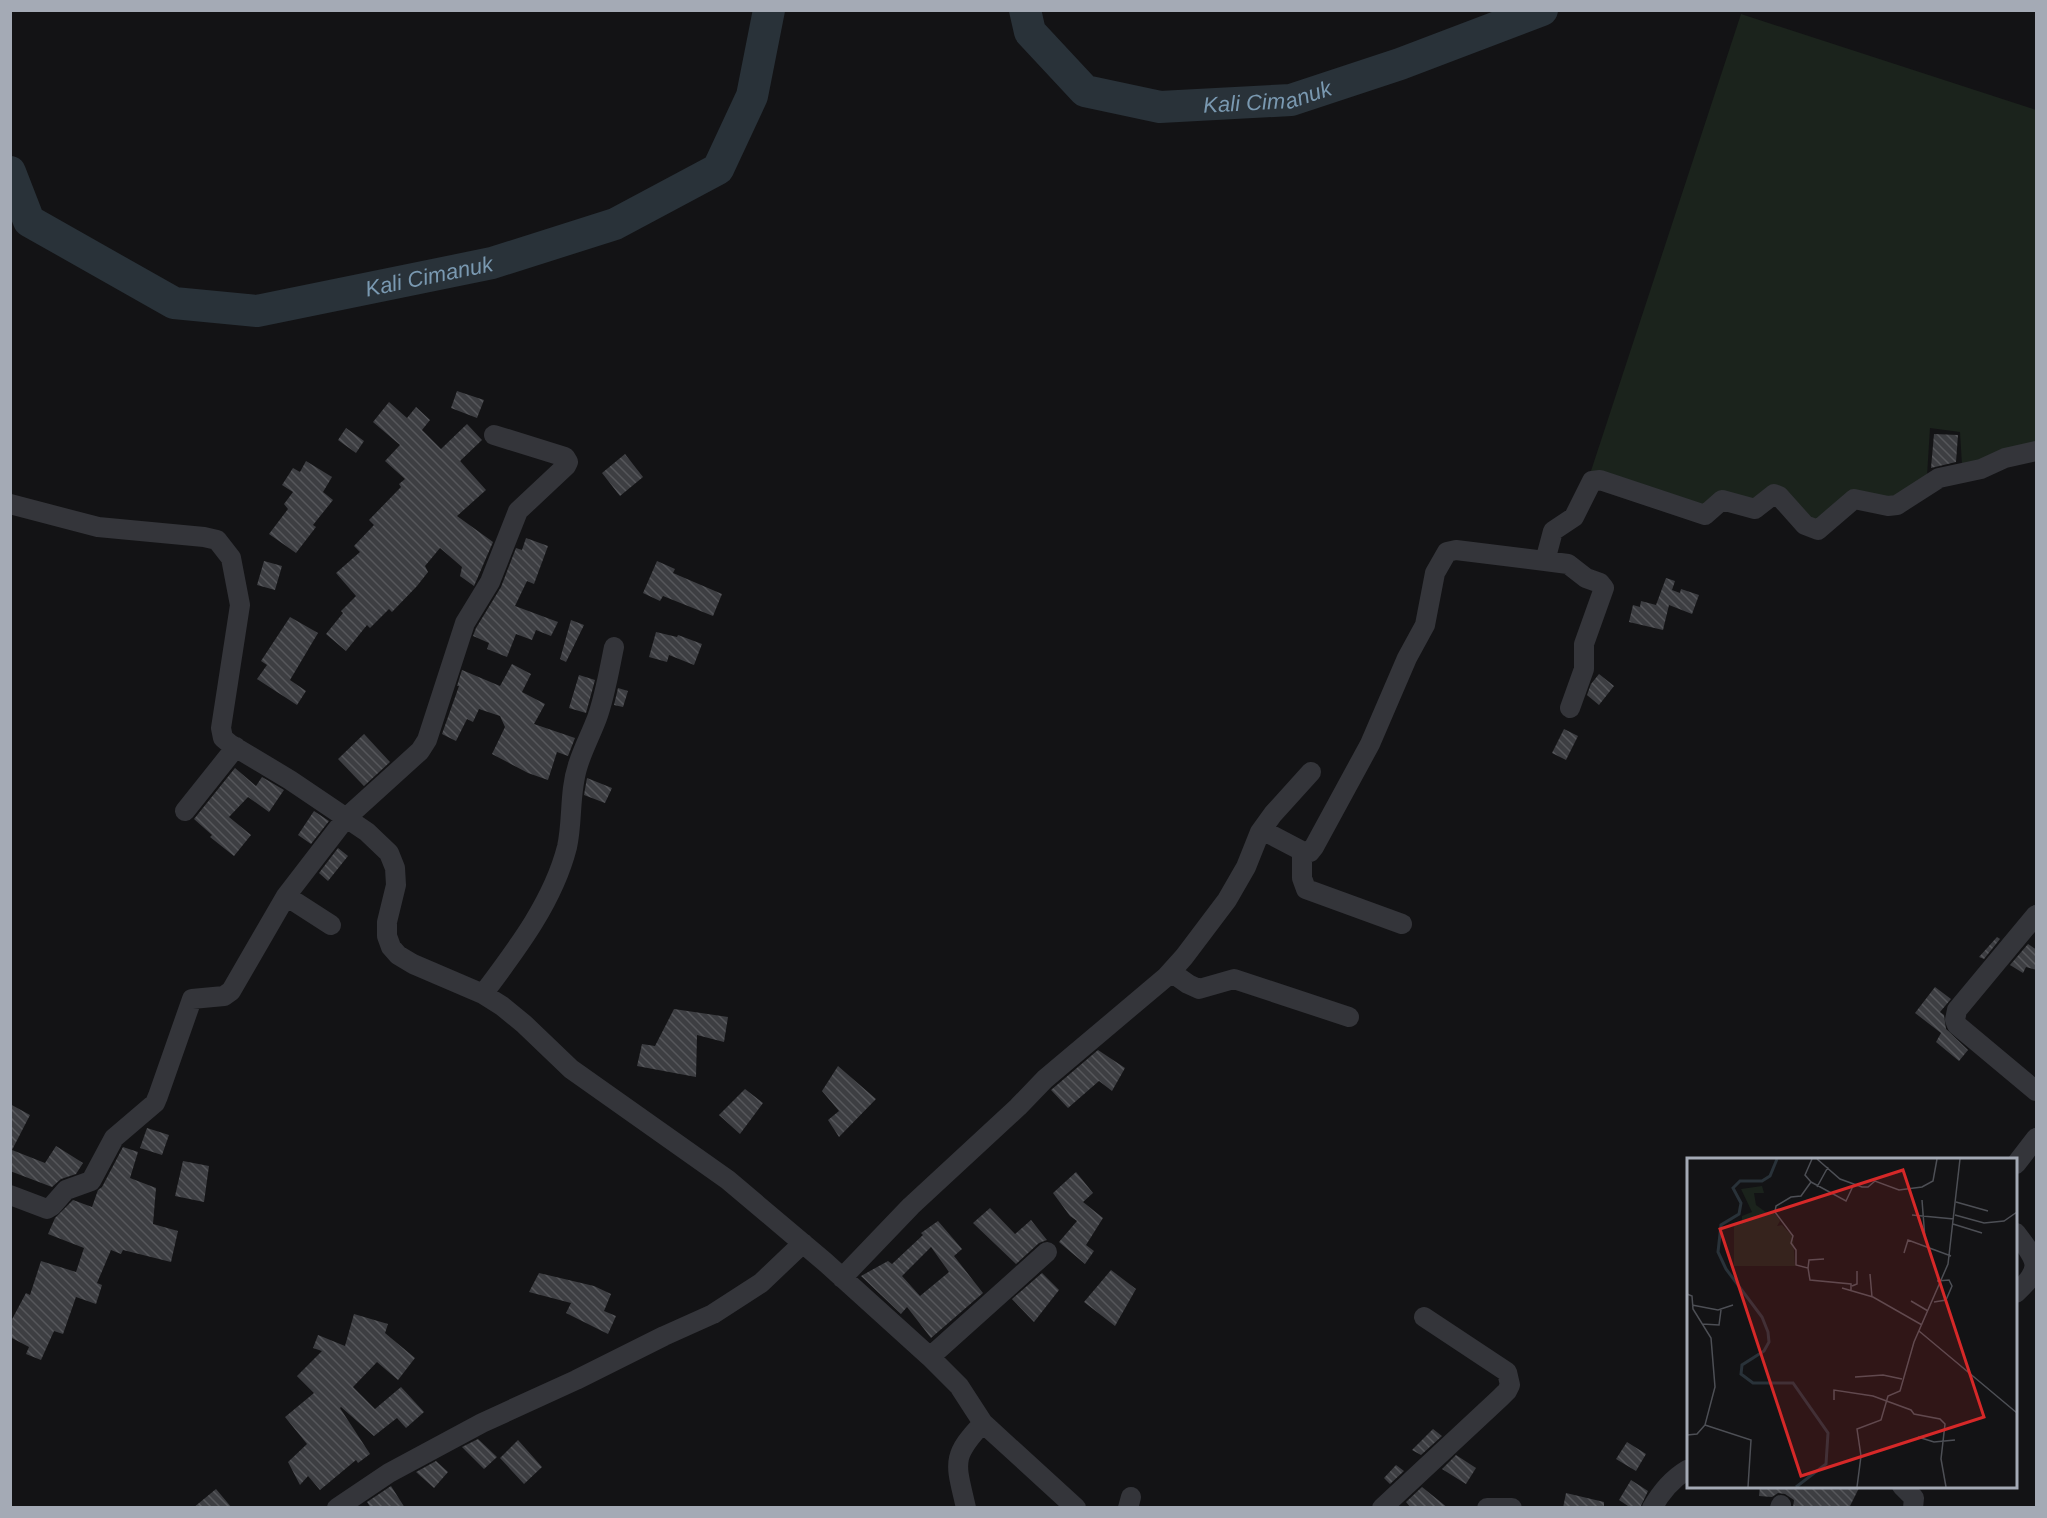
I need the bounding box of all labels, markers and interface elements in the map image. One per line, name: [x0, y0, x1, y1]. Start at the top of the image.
water label: Kali Cimanuk: [1203, 75, 1336, 118]
water label: Kali Cimanuk: [363, 251, 496, 302]
inset map: [1687, 1158, 2017, 1488]

